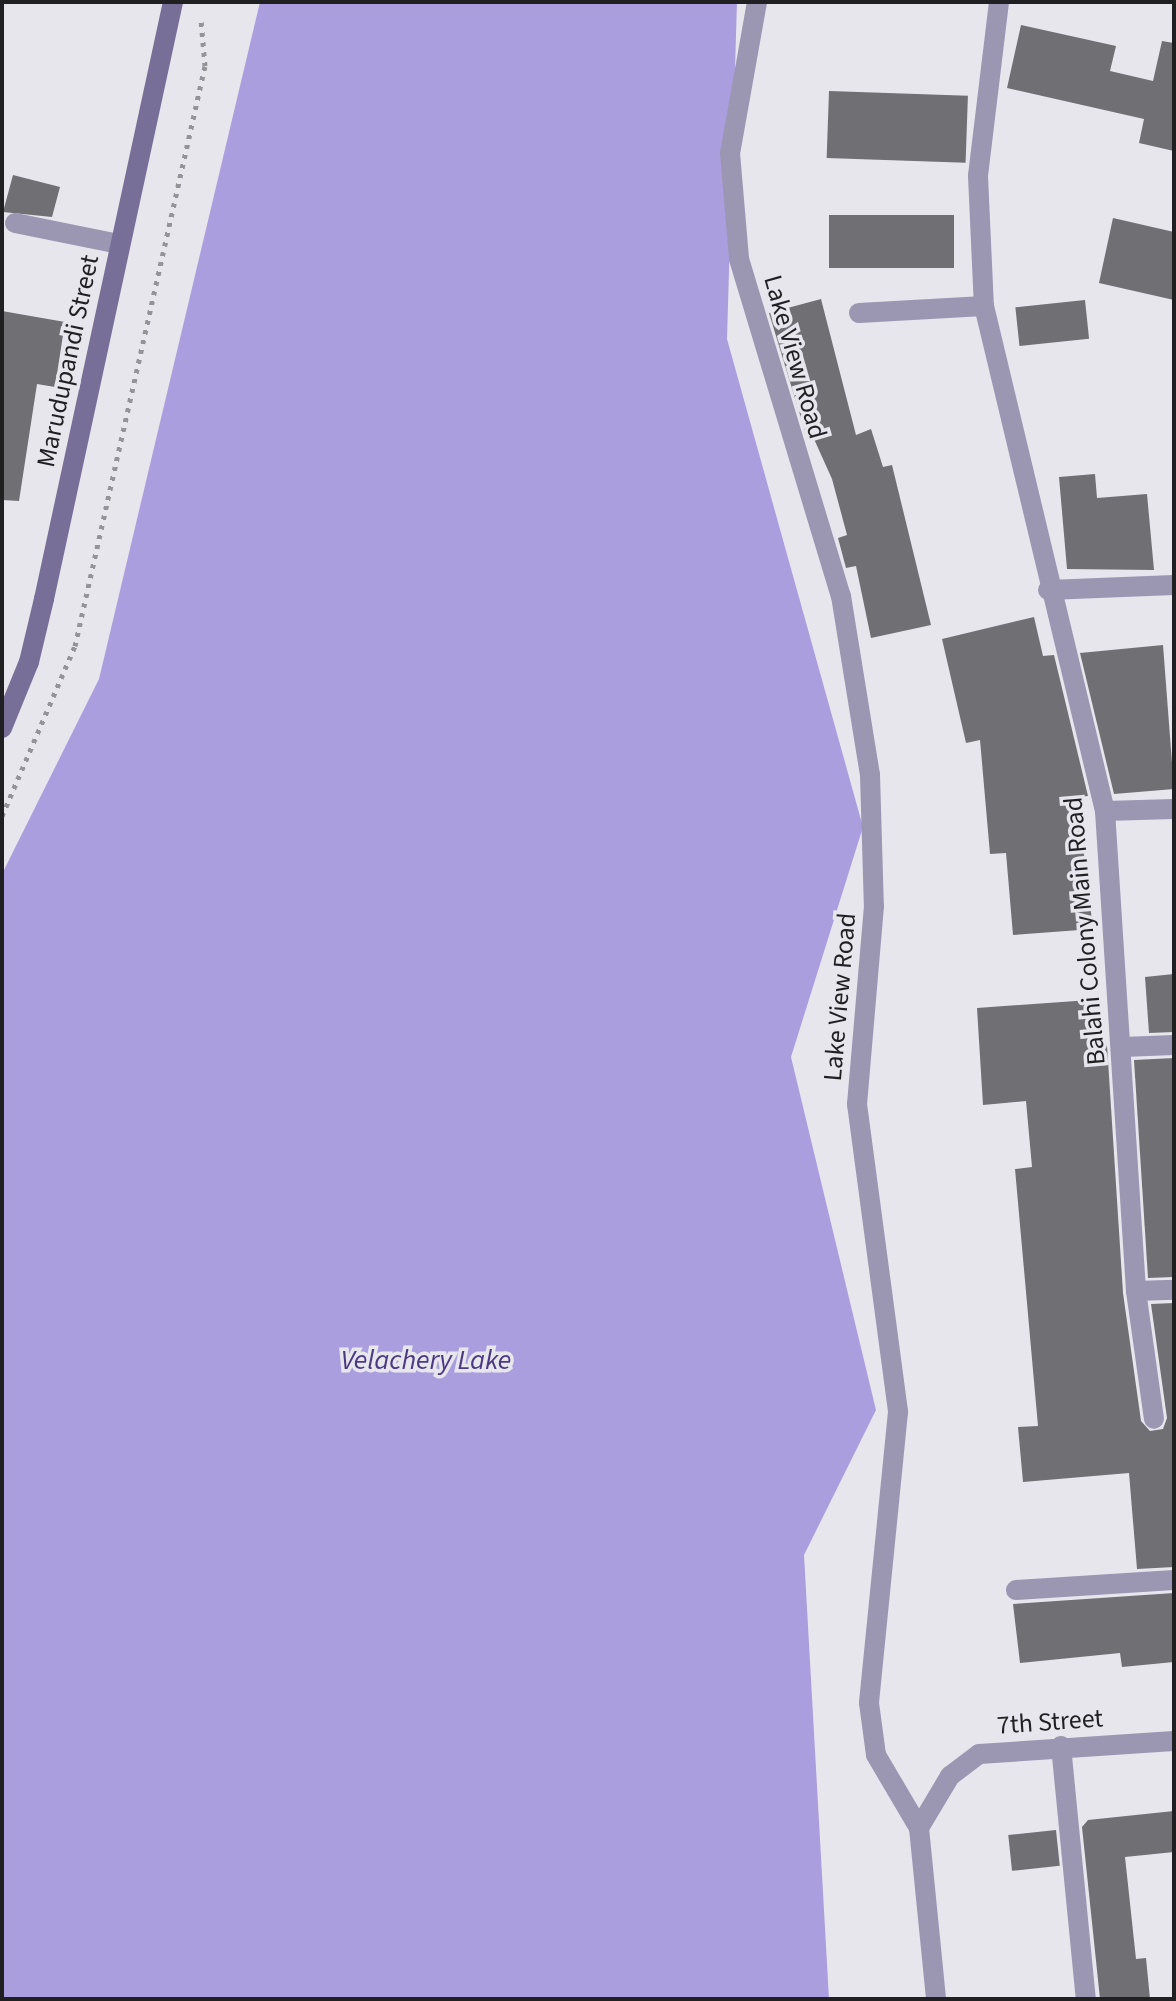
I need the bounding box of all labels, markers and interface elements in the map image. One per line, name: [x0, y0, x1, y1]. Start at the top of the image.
street label: Marudupandi Street: [30, 252, 106, 470]
street label: Lake View Road: [757, 272, 833, 442]
street label: Balahi Colony Main Road: [1058, 796, 1112, 1066]
street label: Lake View Road: [817, 912, 863, 1082]
water label: Velachery Lake: [341, 1343, 511, 1377]
street label: 7th Street: [996, 1703, 1104, 1741]

